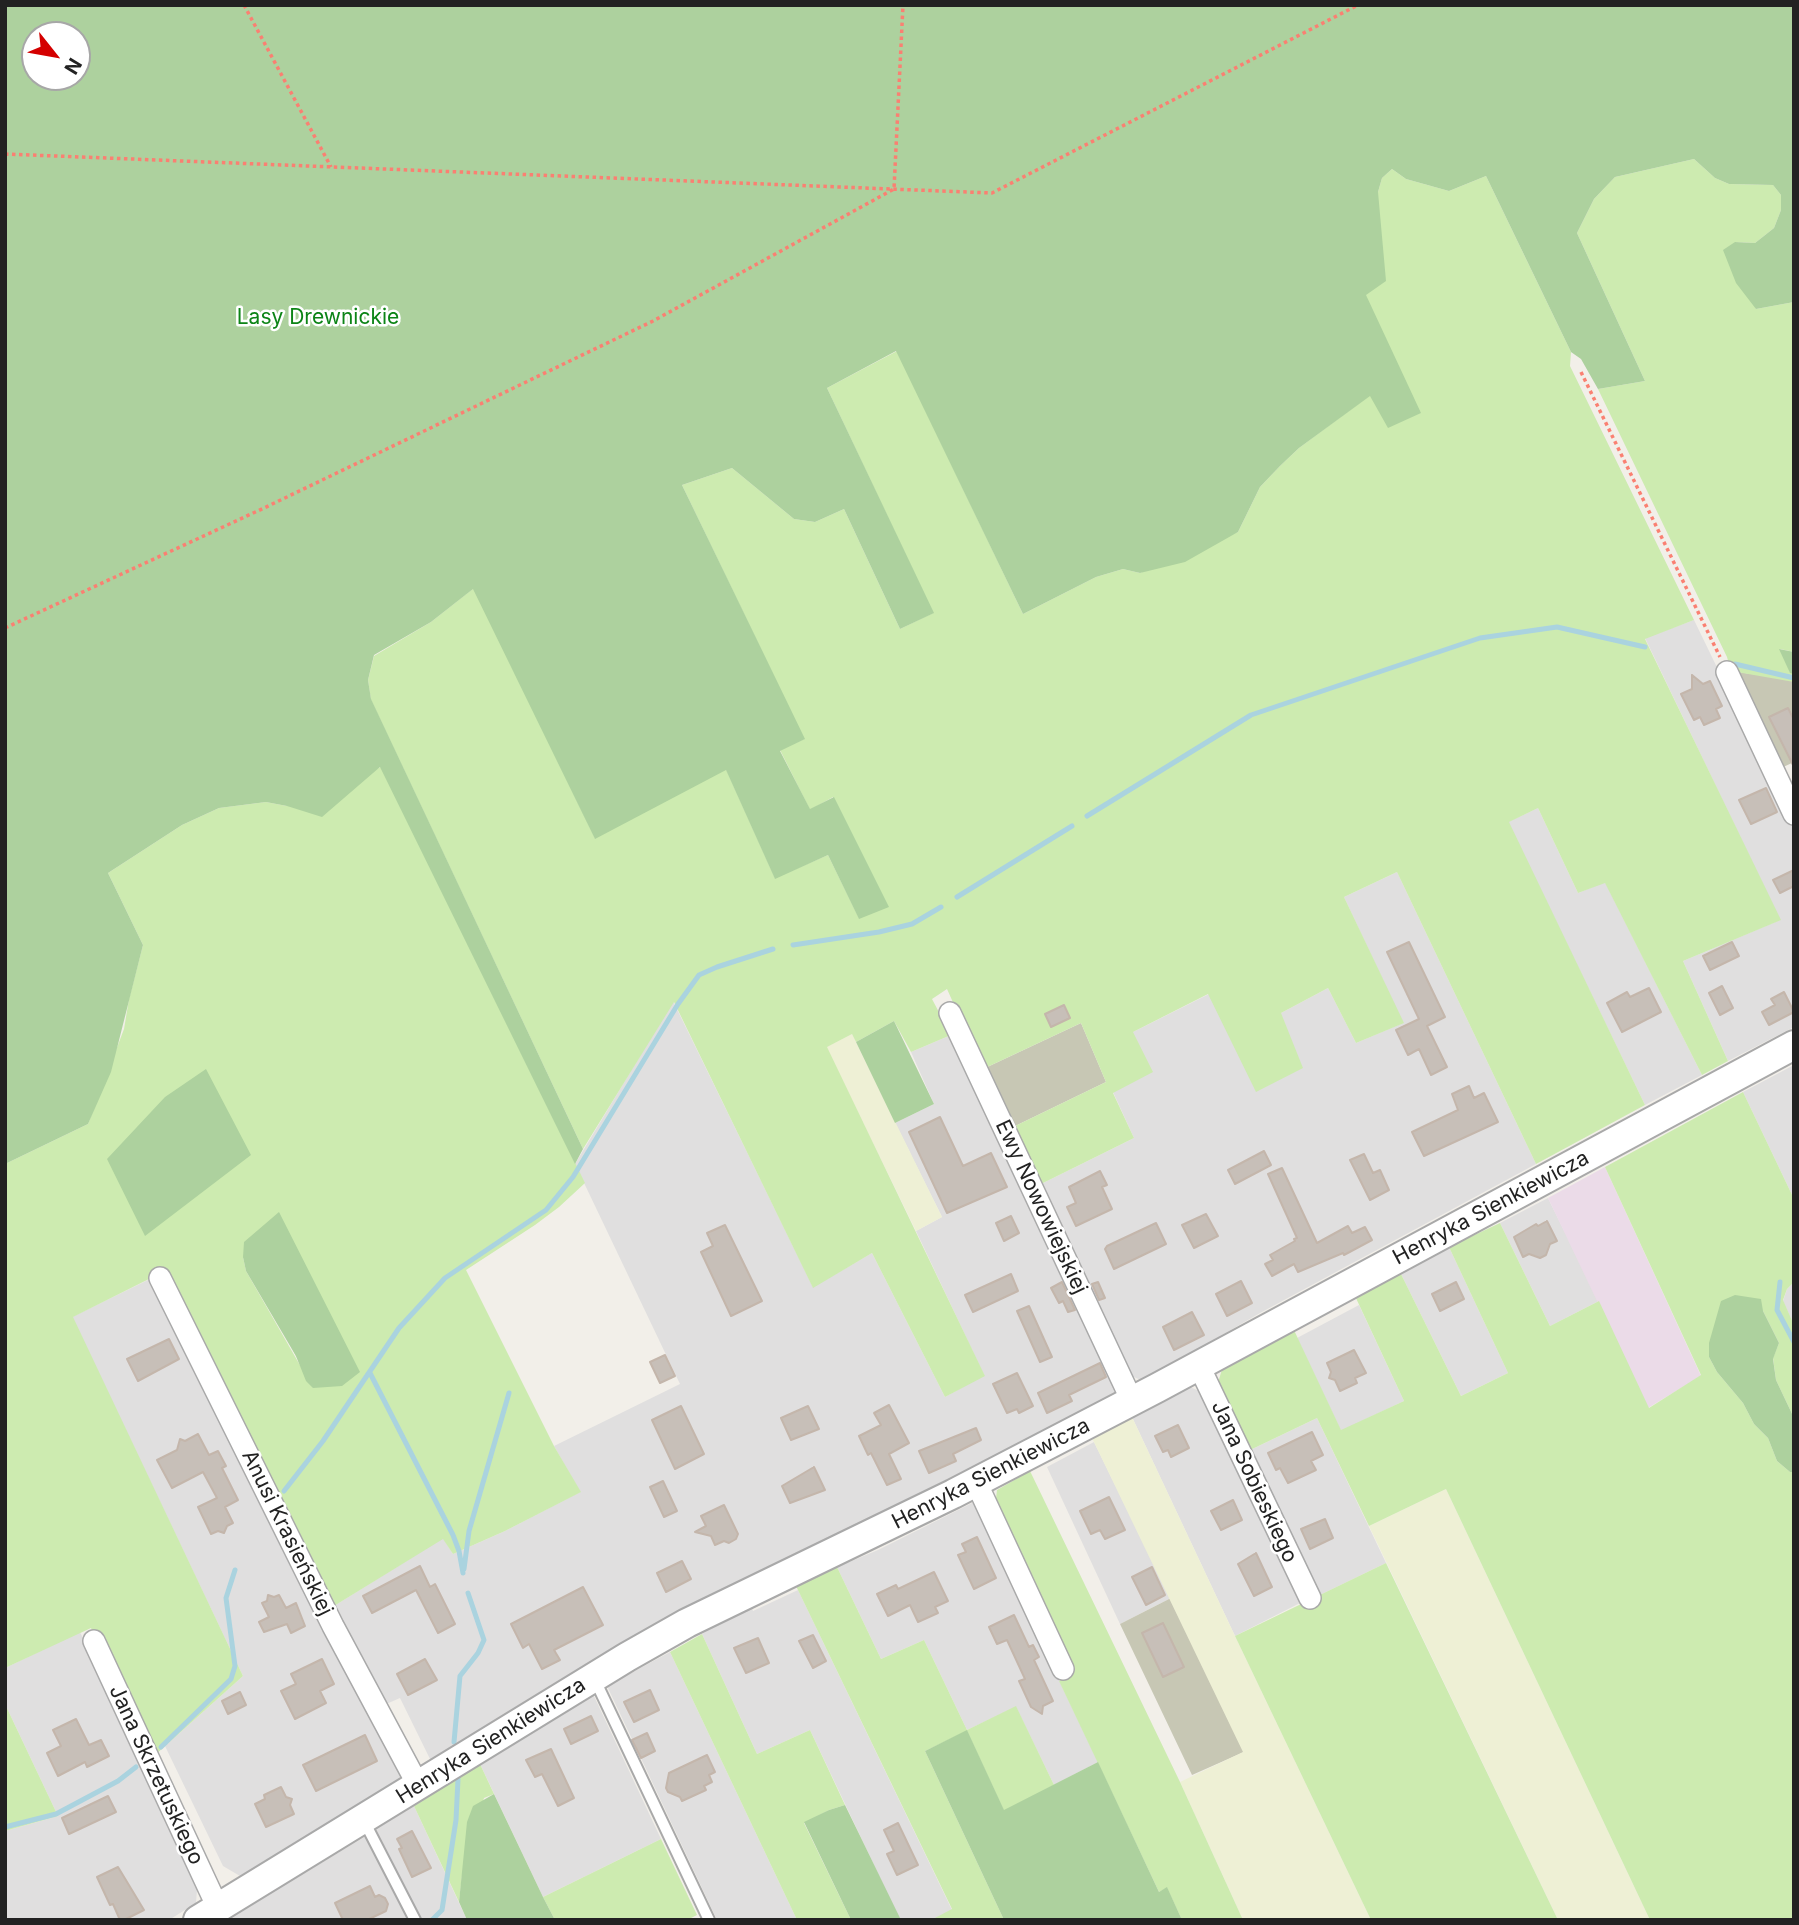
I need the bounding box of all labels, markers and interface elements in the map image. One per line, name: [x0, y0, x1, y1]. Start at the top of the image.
north arrow: [21, 21, 91, 91]
text: N: [59, 54, 86, 78]
park label: Lasy Drewnickie: [237, 305, 399, 331]
street label: Ewy Nowowiejskiej: [990, 1116, 1092, 1298]
street label: Henryka Sienkiewicza: [1389, 1146, 1593, 1270]
street label: Jana Sobieskiego: [1205, 1397, 1303, 1567]
street label: Henryka Sienkiewicza: [888, 1413, 1094, 1535]
street label: Anusi Krasieńskiej: [236, 1446, 338, 1620]
street label: Henryka Sienkiewicza: [392, 1672, 590, 1810]
street label: Jana Skrzetuskiego: [103, 1681, 209, 1869]

